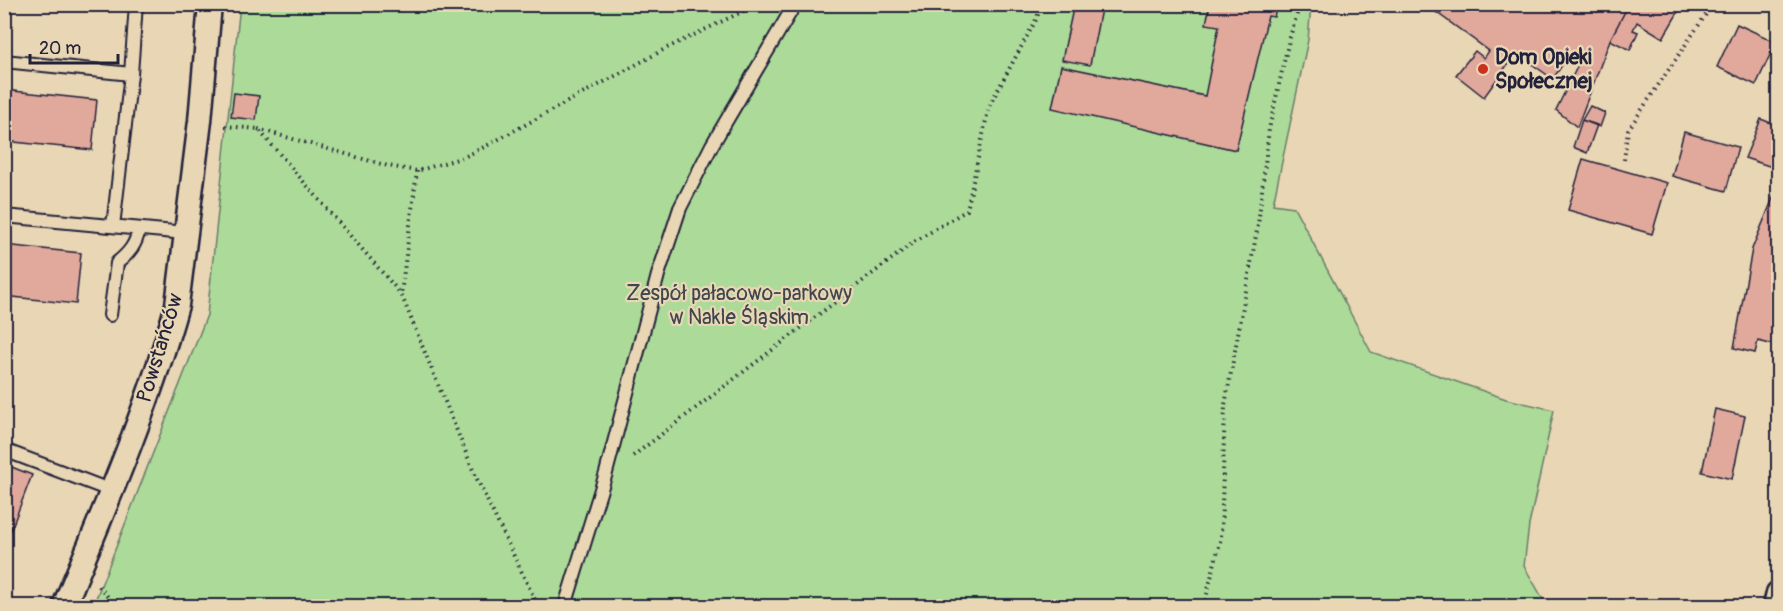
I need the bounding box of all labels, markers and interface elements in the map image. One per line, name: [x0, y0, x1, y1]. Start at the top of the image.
scale bar: [30, 27, 118, 65]
text: 20 m: [39, 37, 81, 60]
place label: Dom Opieki Społecznej: [1495, 44, 1593, 95]
marker: Dom Opieki Społecznej: [1476, 62, 1490, 76]
park label: Zespół pałacowo-parkowy w Nakle Śląskim: [626, 280, 852, 331]
street label: Powstańców: [131, 290, 189, 406]

